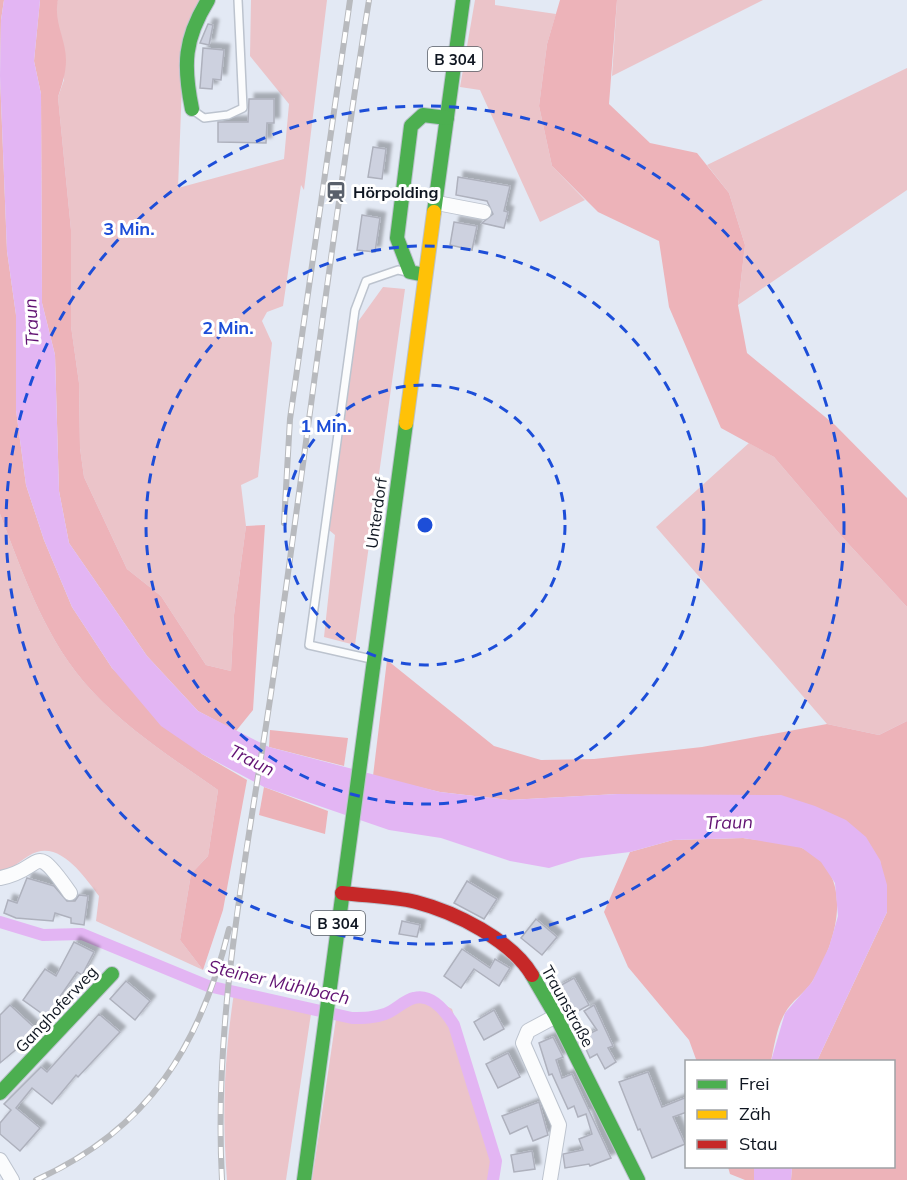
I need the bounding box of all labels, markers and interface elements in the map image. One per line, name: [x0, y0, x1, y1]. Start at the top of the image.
road number: B 304: [428, 47, 482, 71]
station icon: Hörpolding: [324, 180, 348, 204]
place label: Hörpolding: [353, 182, 438, 202]
text: 3 Min.: [103, 217, 155, 240]
water label: Traun: [18, 298, 44, 346]
text: 2 Min.: [202, 316, 254, 339]
text: 1 Min.: [300, 414, 352, 437]
street label: Unterdorf: [361, 476, 391, 550]
centre of rings: [415, 515, 435, 535]
water label: Traun: [226, 739, 278, 781]
water label: Traun: [705, 810, 753, 834]
road number: B 304: [311, 911, 365, 935]
water label: Steiner Mühlbach: [206, 955, 352, 1009]
street label: Ganghoferweg: [11, 962, 101, 1056]
street label: Traunstraße: [537, 962, 599, 1050]
legend: [685, 1060, 895, 1168]
text: Frei: [739, 1072, 769, 1095]
text: Zäh: [739, 1102, 771, 1125]
text: Stau: [739, 1132, 778, 1155]

